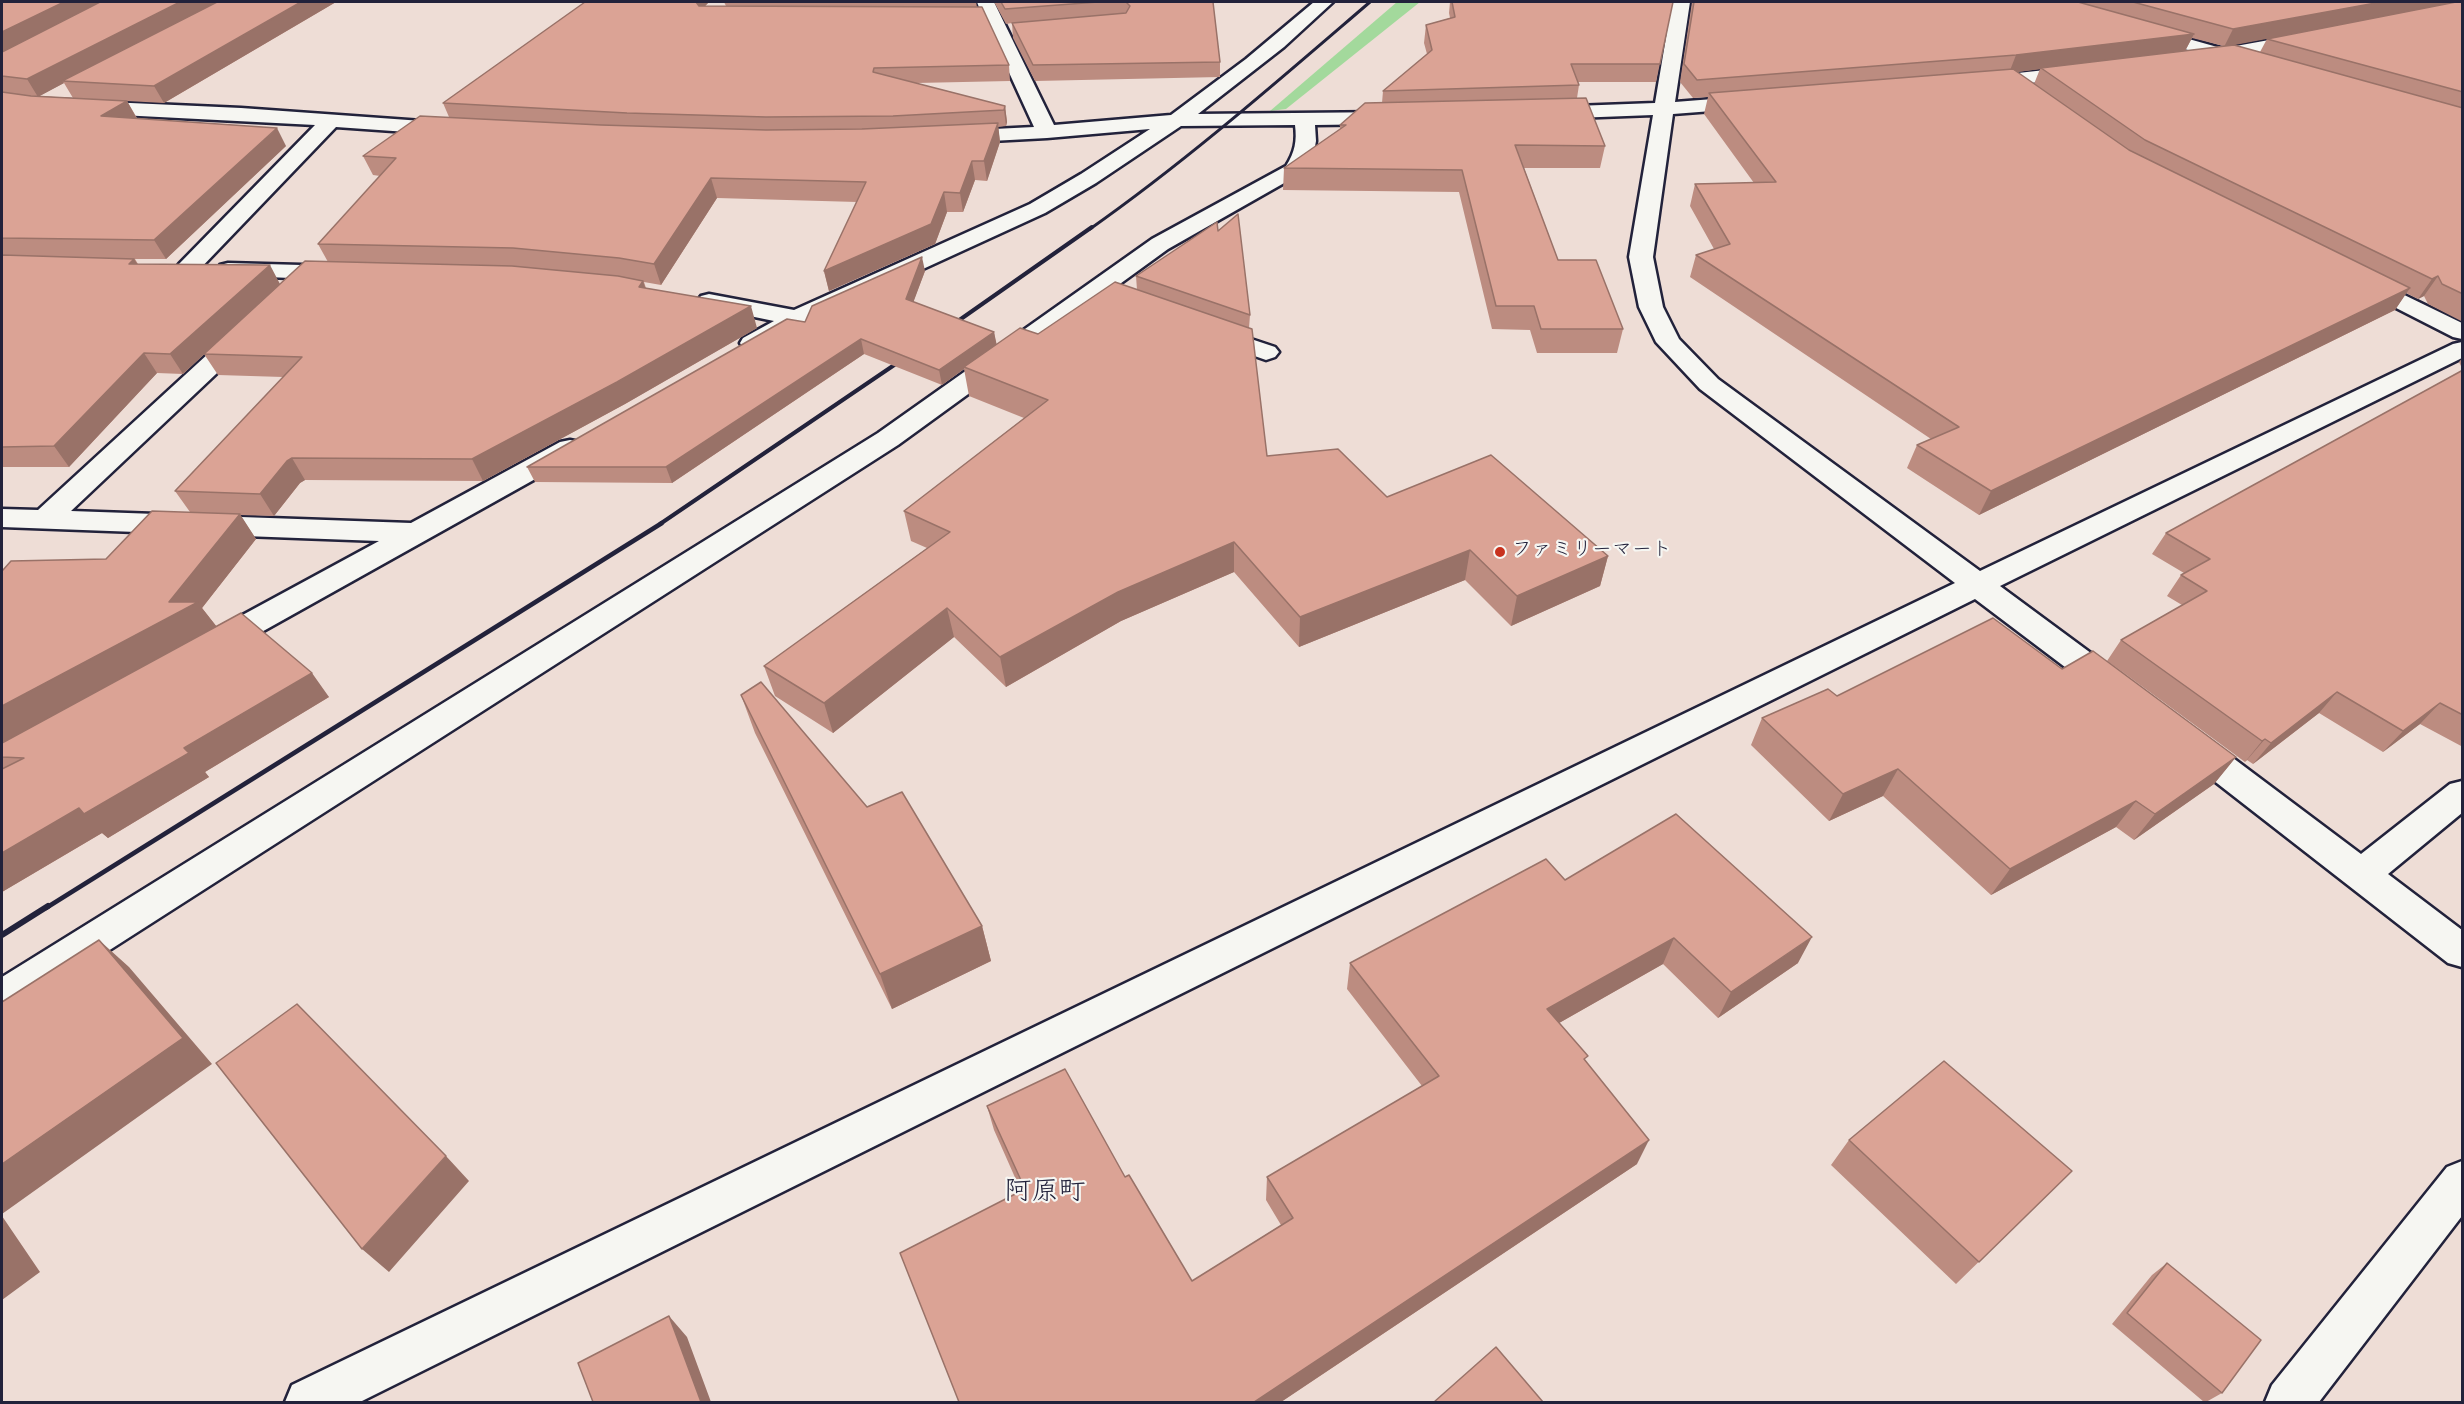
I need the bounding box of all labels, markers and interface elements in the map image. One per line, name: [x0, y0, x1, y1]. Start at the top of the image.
place label: ファミリーマート: [1512, 540, 1672, 564]
marker: ファミリーマート: [1493, 545, 1507, 559]
district label: 阿原町: [1005, 1179, 1085, 1211]

